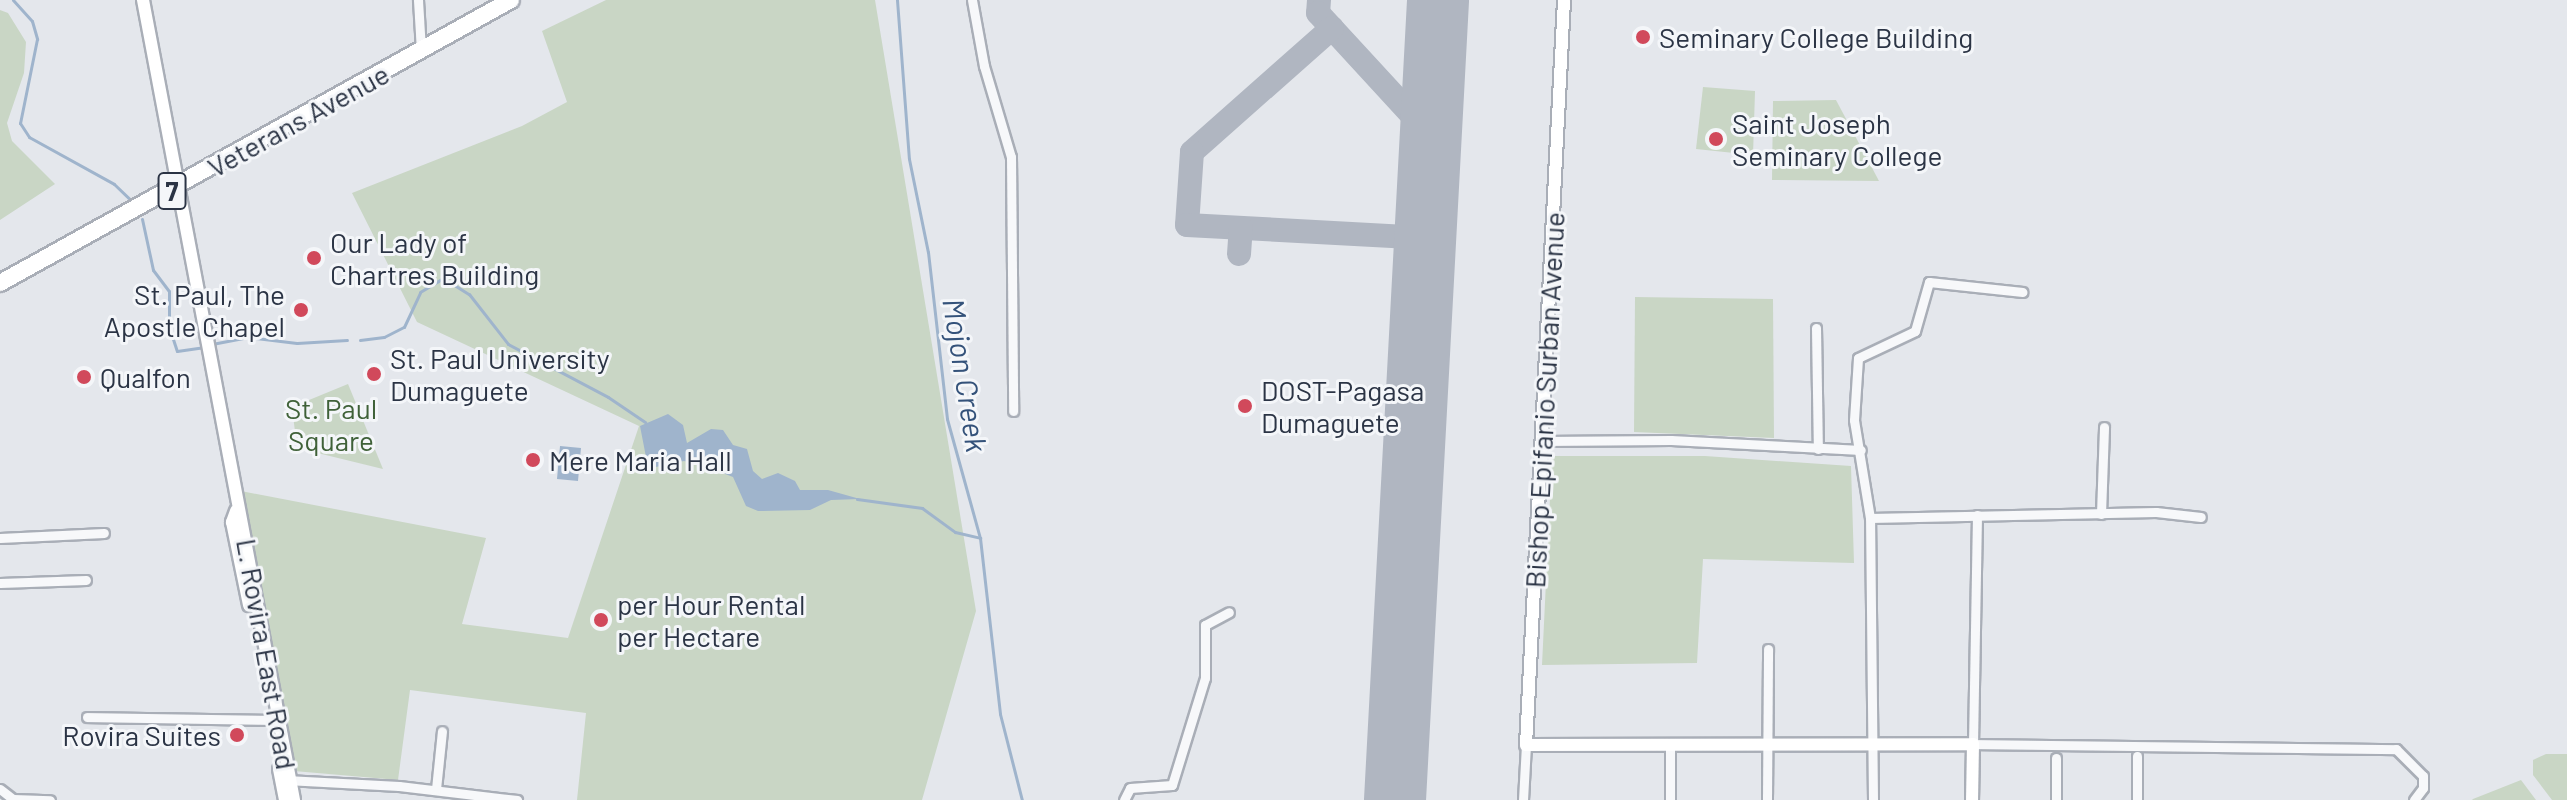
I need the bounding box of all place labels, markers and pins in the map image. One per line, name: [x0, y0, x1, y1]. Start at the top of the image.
place label: Seminary College Building: [1659, 20, 1973, 54]
marker: Seminary College Building: [1634, 28, 1652, 46]
place label: Saint Joseph Seminary College: [1732, 106, 1942, 172]
marker: Saint Joseph Seminary College: [1707, 130, 1725, 148]
place label: Our Lady of Chartres Building: [330, 225, 539, 291]
marker: Our Lady of Chartres Building: [305, 249, 323, 267]
place label: St. Paul, The Apostle Chapel: [104, 277, 285, 343]
marker: St. Paul, The Apostle Chapel: [292, 301, 310, 319]
place label: St. Paul University Dumaguete: [390, 341, 610, 407]
place label: Qualfon: [100, 360, 191, 394]
marker: St. Paul University Dumaguete: [365, 365, 383, 383]
marker: Qualfon: [75, 368, 93, 386]
place label: DOST-Pagasa Dumaguete: [1261, 373, 1424, 439]
marker: DOST-Pagasa Dumaguete: [1236, 397, 1254, 415]
place label: Mere Maria Hall: [549, 443, 732, 477]
marker: Mere Maria Hall: [524, 451, 542, 469]
place label: per Hour Rental per Hectare: [617, 587, 805, 653]
marker: per Hour Rental per Hectare: [592, 611, 610, 629]
place label: Rovira Suites: [62, 718, 221, 752]
marker: Rovira Suites: [228, 726, 246, 744]

